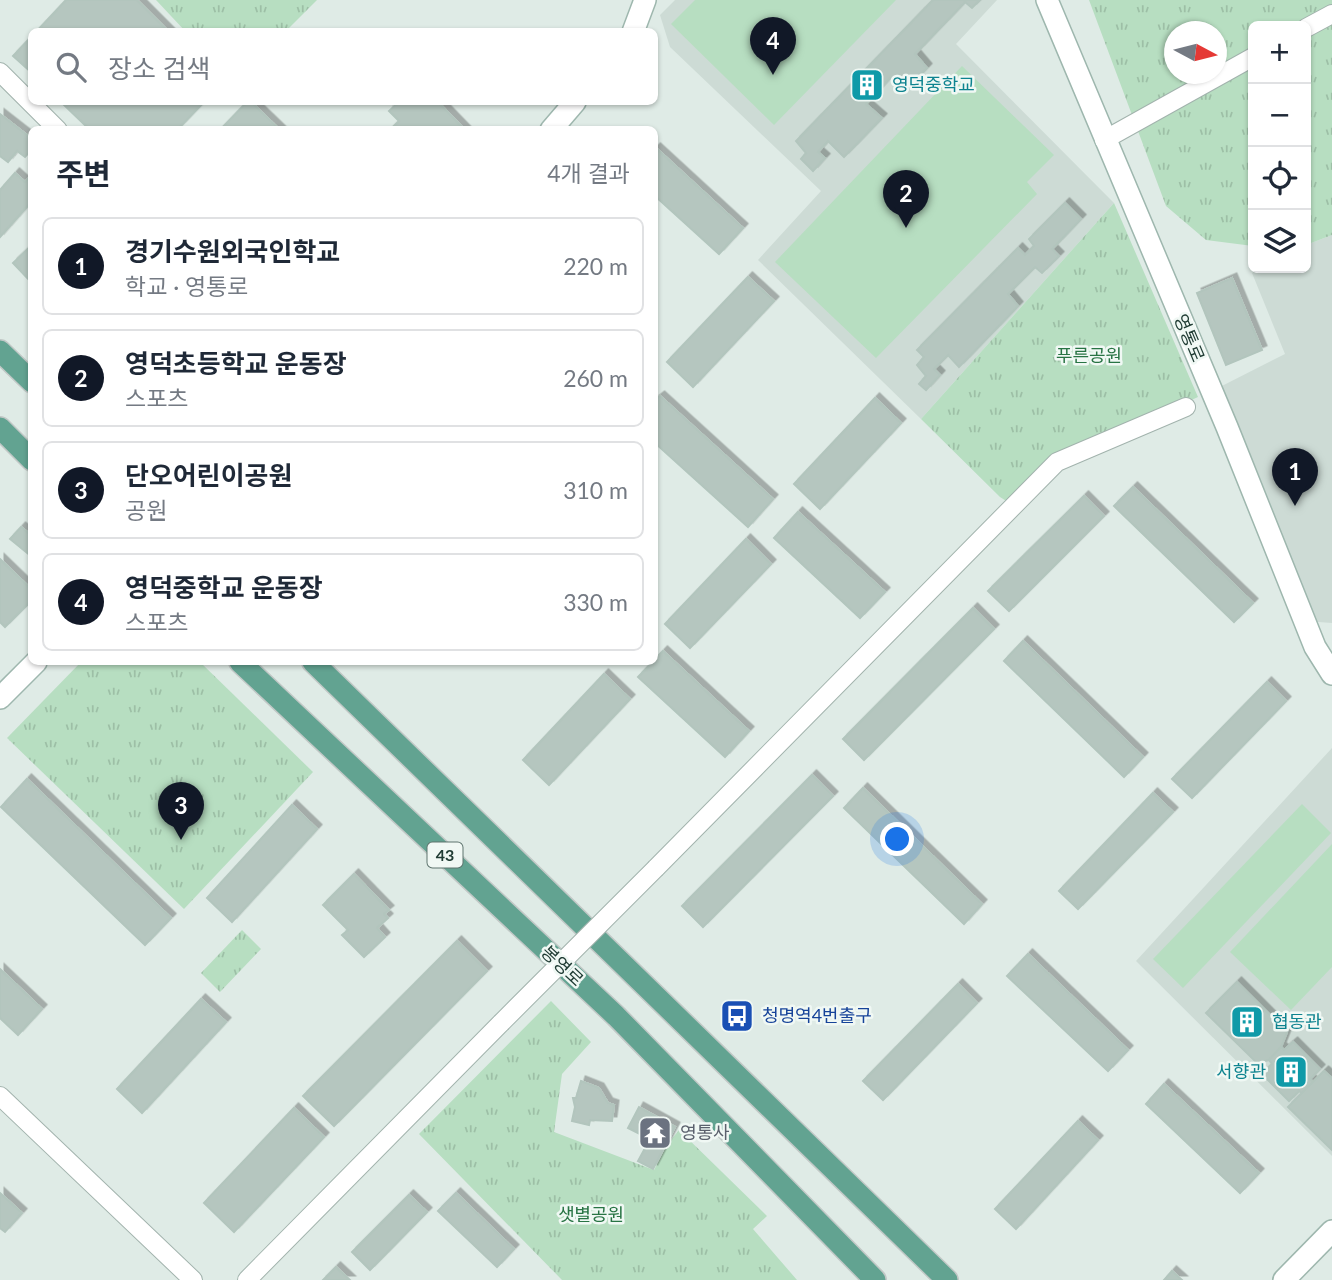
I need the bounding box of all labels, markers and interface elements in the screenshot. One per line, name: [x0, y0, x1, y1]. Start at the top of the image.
pin: 4: [750, 17, 796, 75]
north arrow: [1164, 21, 1227, 84]
map controls: [1248, 21, 1311, 273]
button: +: [1248, 21, 1311, 84]
search box: [28, 28, 658, 105]
icon: search: [52, 48, 90, 86]
text: 장소 검색: [108, 52, 210, 84]
building icon: 영덕중학교: [848, 66, 886, 104]
place label: 영덕중학교: [892, 73, 975, 95]
button: −: [1248, 84, 1311, 147]
button: locate: [1248, 147, 1311, 210]
text: 주변: [56, 155, 111, 191]
text: 4개 결과: [547, 159, 630, 187]
pin: 2: [883, 170, 929, 228]
button: layers: [1248, 210, 1311, 273]
text: 경기수원외국인학교: [125, 235, 340, 267]
text: 1: [74, 252, 88, 280]
text: 220 m: [563, 252, 628, 280]
text: 학교 · 영통로: [125, 272, 249, 300]
street label: 영통로: [1170, 310, 1210, 365]
park label: 푸른공원: [1056, 344, 1122, 366]
text: 영덕초등학교 운동장: [125, 347, 347, 379]
text: 2: [74, 364, 88, 392]
text: 260 m: [563, 364, 628, 392]
text: 스포츠: [125, 384, 188, 412]
pin: 1: [1272, 448, 1318, 506]
text: 단오어린이공원: [125, 459, 292, 491]
text: 3: [74, 476, 88, 504]
text: 310 m: [563, 476, 628, 504]
text: 공원: [125, 496, 167, 524]
text: 영덕중학교 운동장: [125, 571, 323, 603]
text: 4: [74, 588, 88, 616]
text: 330 m: [563, 588, 628, 616]
text: 스포츠: [125, 608, 188, 636]
pin: 3: [158, 782, 204, 840]
your location: [880, 822, 914, 856]
road number: 43: [428, 842, 462, 868]
street label: 봉영로: [537, 940, 588, 990]
bus stop icon: 청명역4번출구: [718, 997, 756, 1035]
building icon: 협동관: [1228, 1003, 1266, 1041]
place label: 청명역4번출구: [762, 1004, 872, 1026]
place label: 협동관: [1272, 1010, 1322, 1032]
building icon: 서향관: [1272, 1053, 1310, 1091]
place label: 서향관: [1216, 1060, 1266, 1082]
temple icon: 영통사: [636, 1114, 674, 1152]
place label: 영통사: [680, 1121, 730, 1143]
park label: 샛별공원: [558, 1203, 624, 1225]

